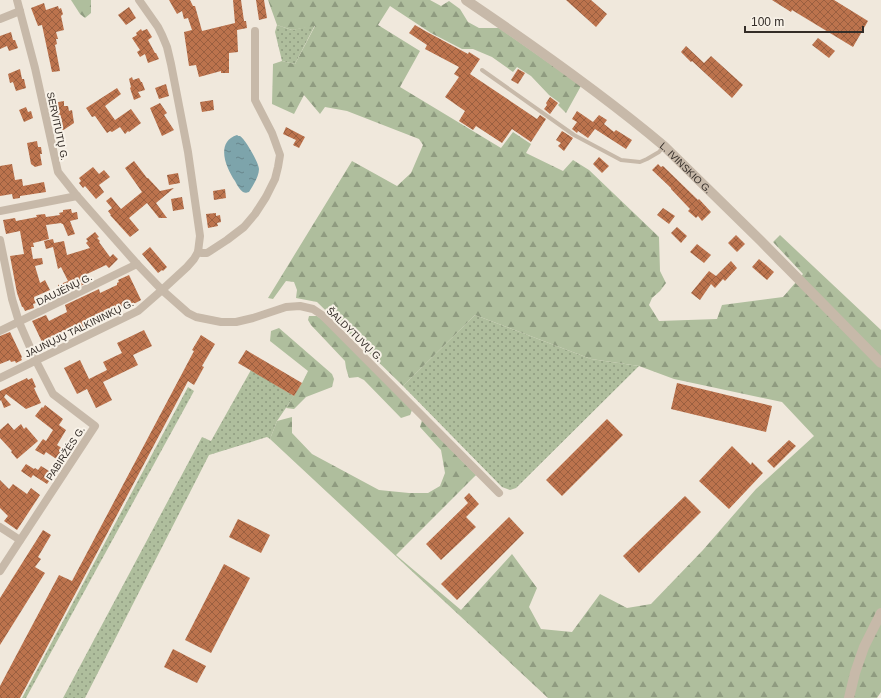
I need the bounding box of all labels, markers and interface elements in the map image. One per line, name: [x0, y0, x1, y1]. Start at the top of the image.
scale bar: [745, 8, 863, 34]
text: 100 m: [751, 15, 784, 29]
street label: SERVITUTŲ G.: [45, 91, 70, 161]
street label: L. IVINSKIO G.: [658, 140, 714, 196]
street label: DAUJĖNŲ G.: [34, 270, 94, 308]
street label: JAUNŲJŲ TALKININKŲ G.: [23, 297, 135, 360]
street label: ŠALDYTUVŲ G.: [324, 304, 386, 364]
street label: PABIRŽĖS G.: [43, 424, 87, 482]

